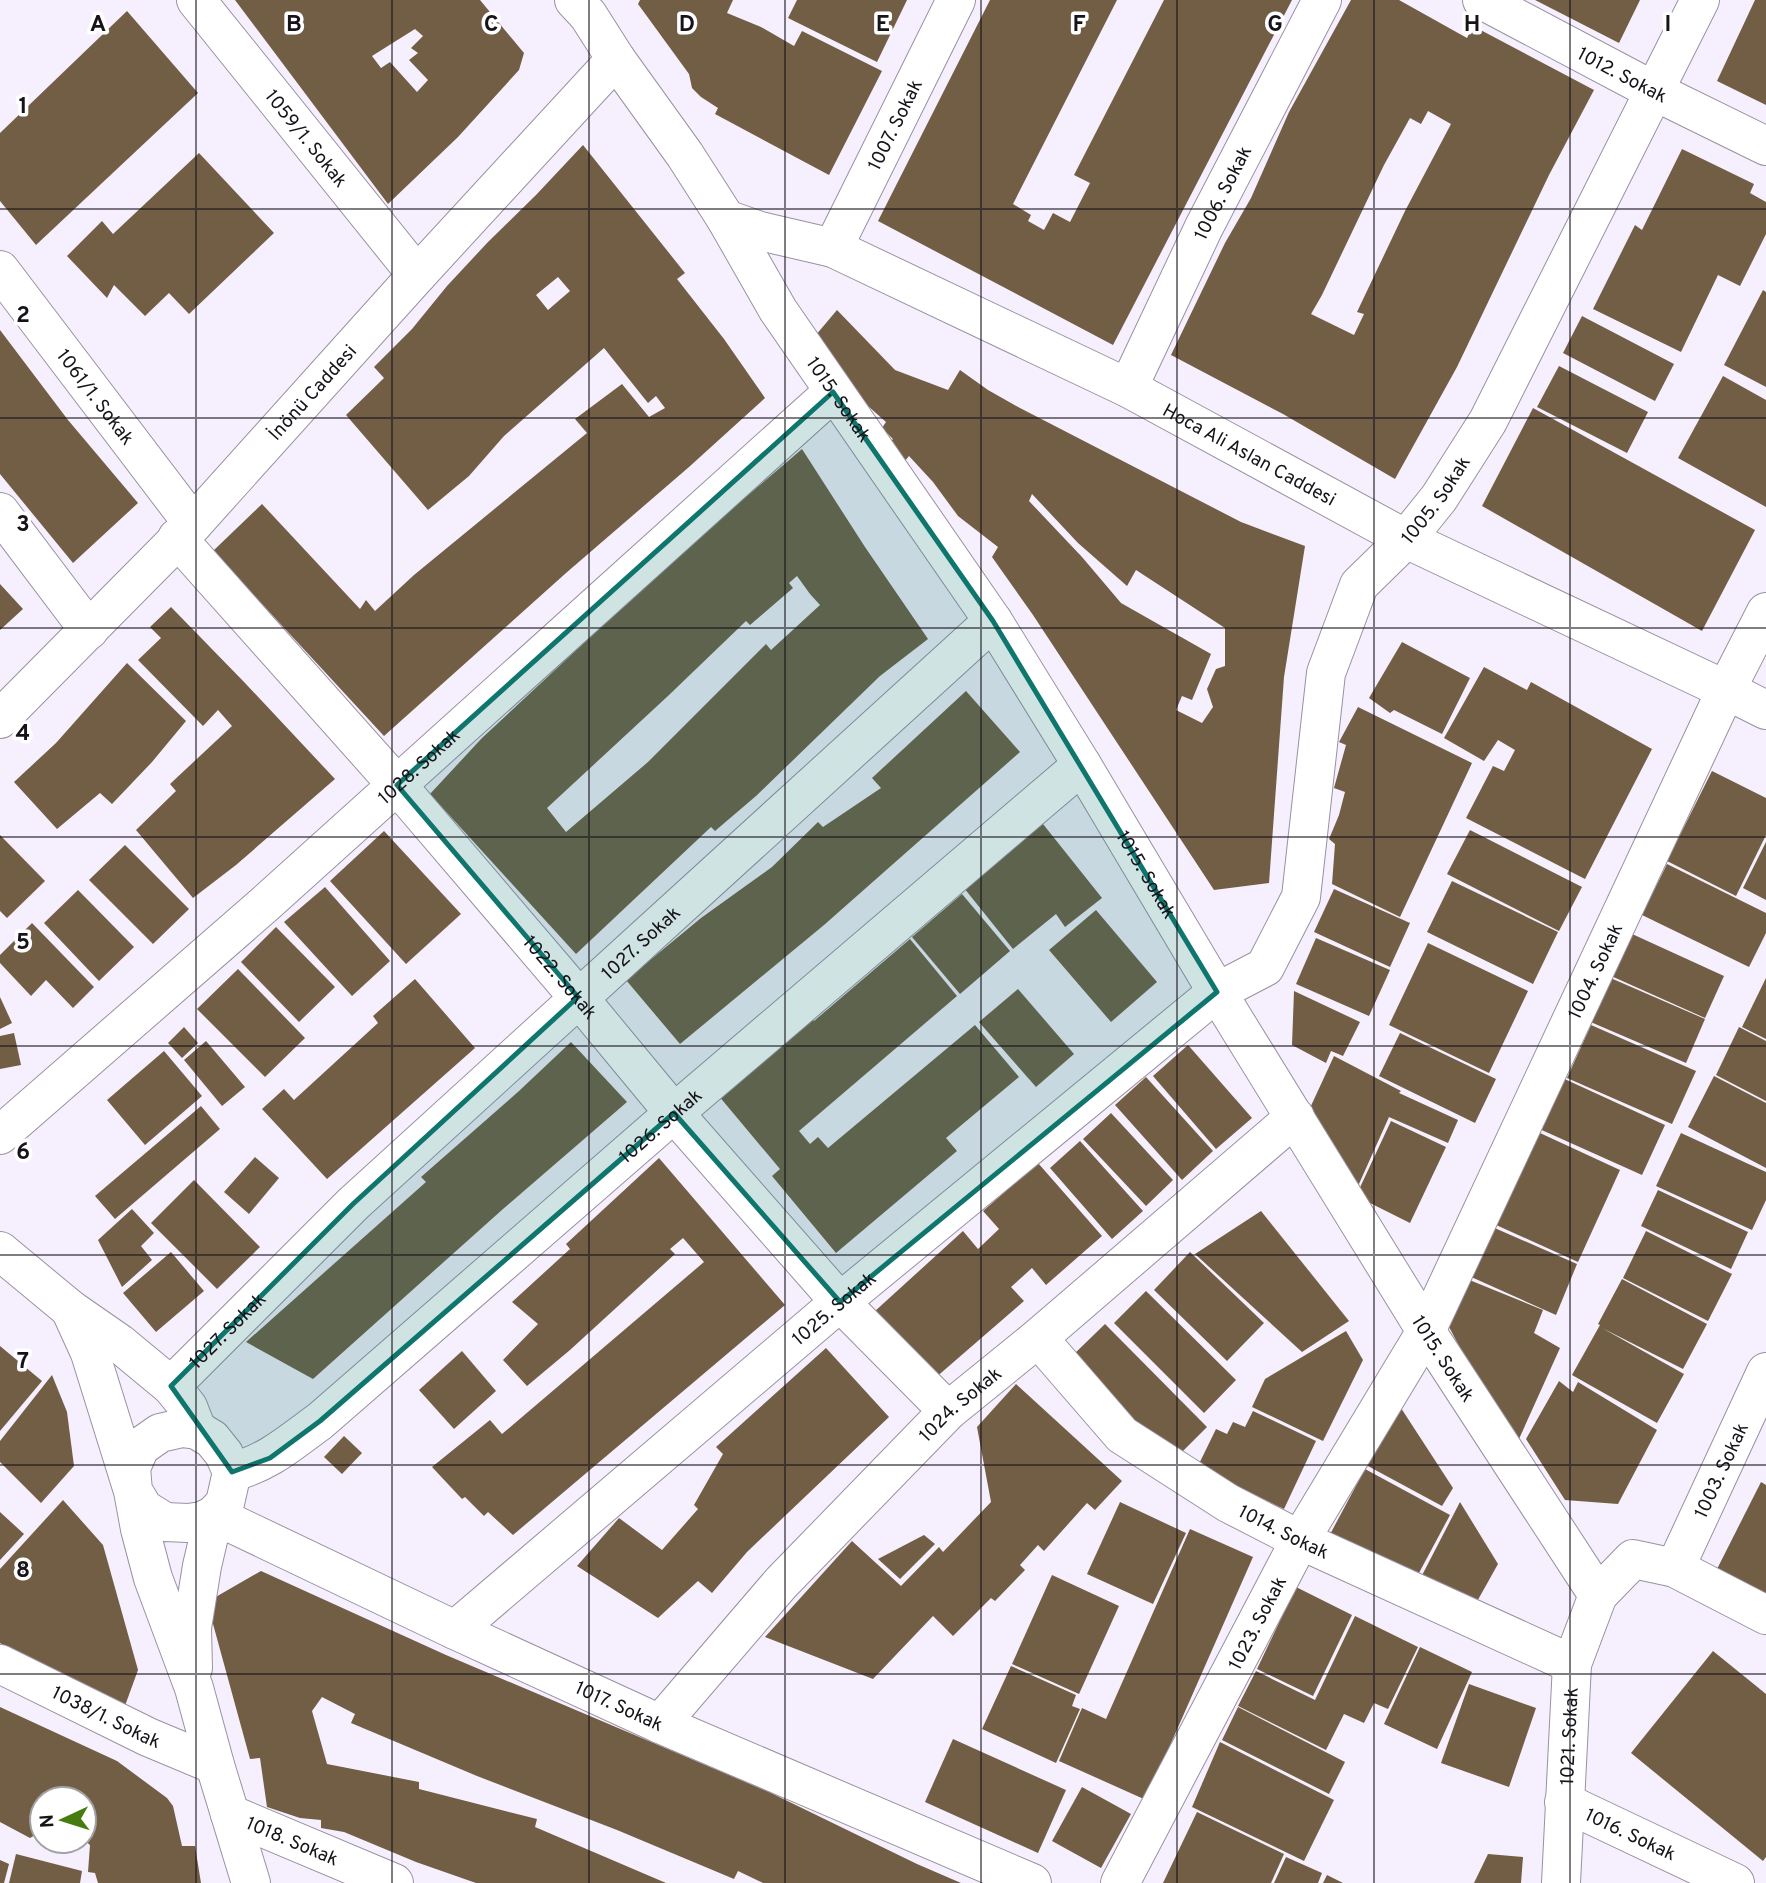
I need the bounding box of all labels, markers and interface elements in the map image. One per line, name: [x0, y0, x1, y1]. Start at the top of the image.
text: A: [90, 11, 106, 40]
text: B: [286, 11, 302, 40]
text: C: [484, 11, 498, 40]
text: D: [679, 11, 695, 40]
text: E: [876, 11, 890, 40]
text: F: [1072, 11, 1086, 40]
text: G: [1267, 11, 1283, 40]
text: H: [1464, 11, 1480, 40]
text: I: [1665, 11, 1671, 40]
street label: 1012. Sokak: [1573, 43, 1671, 110]
street label: 1007. Sokak: [863, 76, 929, 175]
street label: 1059/1. Sokak: [259, 85, 352, 193]
text: 1: [18, 93, 28, 122]
street label: 1006. Sokak: [1190, 142, 1258, 244]
text: 2: [16, 302, 30, 331]
street label: İnönü Caddesi: [263, 340, 363, 446]
street label: 1061/1. Sokak: [51, 345, 139, 451]
street label: 1015. Sokak: [800, 353, 876, 447]
street label: Hoca Ali Aslan Caddesi: [1158, 399, 1340, 513]
street label: 1005. Sokak: [1397, 452, 1477, 550]
text: 3: [16, 511, 30, 540]
text: 4: [16, 720, 30, 749]
street label: 1028. Sokak: [374, 724, 466, 811]
street label: 1015. Sokak: [1110, 827, 1181, 924]
street label: 1027. Sokak: [597, 902, 686, 986]
street label: 1004. Sokak: [1564, 920, 1629, 1024]
text: 5: [16, 929, 30, 958]
street label: 1022. Sokak: [517, 931, 602, 1025]
street label: 1026. Sokak: [615, 1084, 708, 1169]
text: 6: [16, 1139, 30, 1168]
street label: 1025. Sokak: [788, 1267, 882, 1352]
street label: 1027. Sokak: [185, 1288, 272, 1375]
street label: 1015. Sokak: [1405, 1312, 1479, 1407]
text: 7: [17, 1348, 29, 1377]
street label: 1024. Sokak: [914, 1362, 1007, 1448]
street label: 1003. Sokak: [1690, 1419, 1755, 1523]
street label: 1014. Sokak: [1234, 1500, 1332, 1565]
text: 8: [16, 1557, 30, 1586]
street label: 1023. Sokak: [1224, 1573, 1293, 1675]
street label: 1017. Sokak: [571, 1677, 667, 1738]
street label: 1038/1. Sokak: [48, 1682, 164, 1755]
street label: 1021. Sokak: [1556, 1687, 1585, 1786]
north arrow: [28, 1785, 98, 1855]
street label: 1016. Sokak: [1581, 1804, 1679, 1867]
street label: 1018. Sokak: [242, 1812, 342, 1872]
text: N: [36, 1813, 60, 1829]

